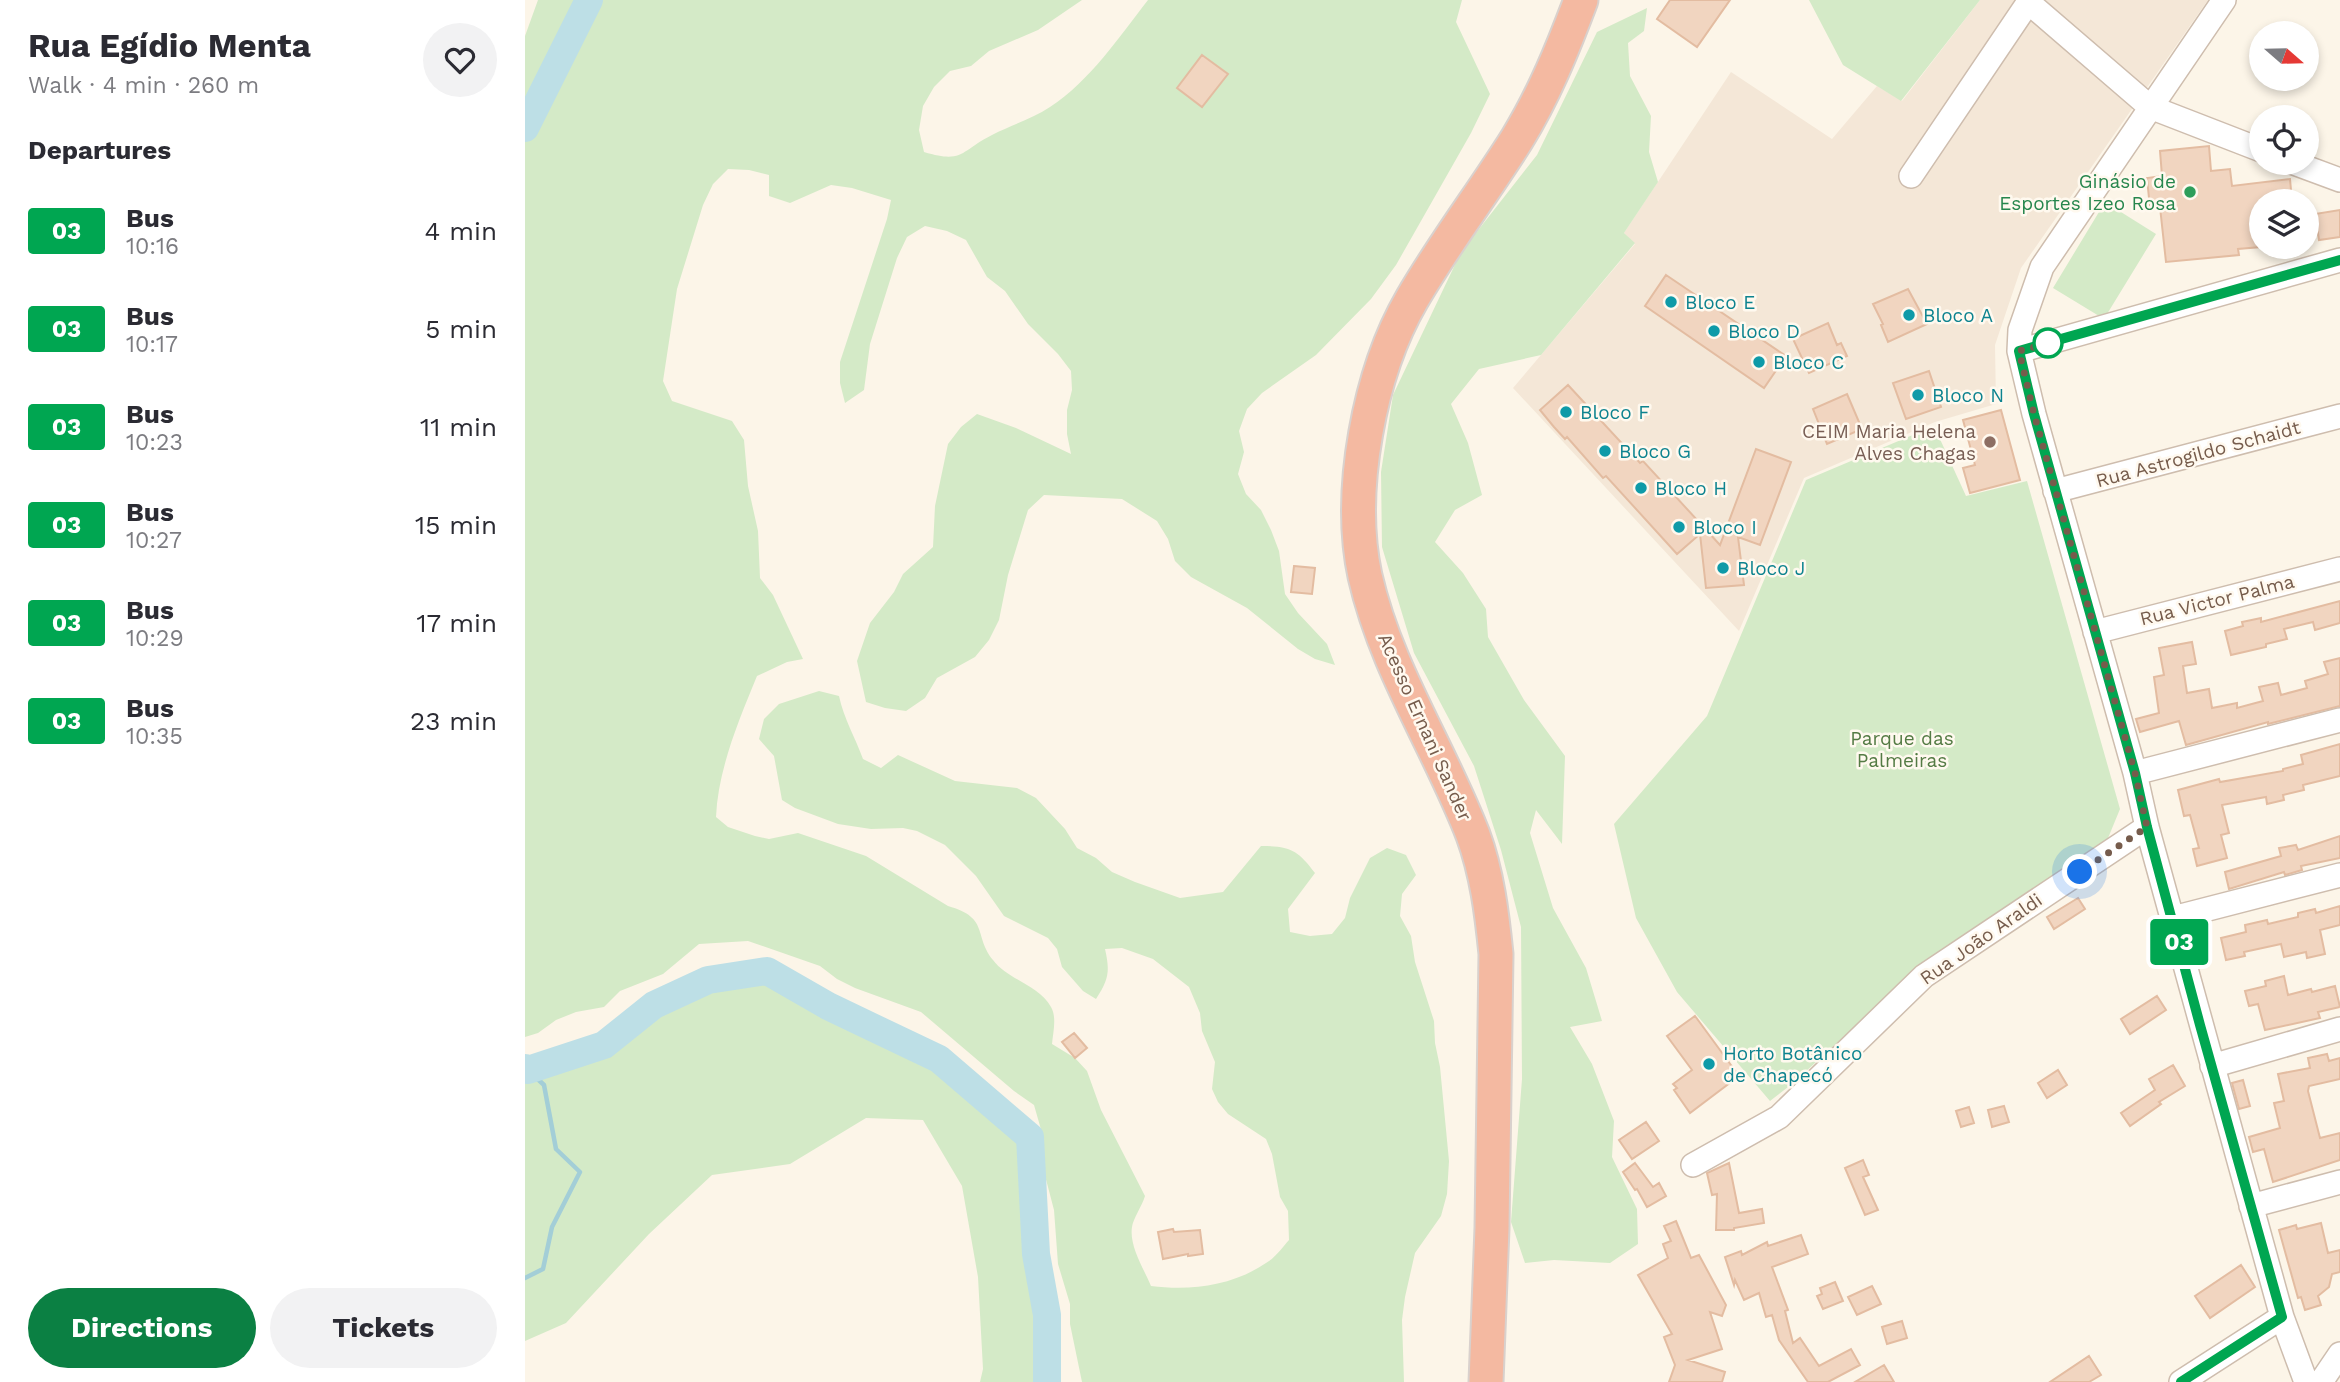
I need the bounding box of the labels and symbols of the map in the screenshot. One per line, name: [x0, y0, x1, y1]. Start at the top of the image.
north arrow: [2249, 21, 2319, 91]
place label: Ginásio de Esportes Izeo Rosa: [1999, 170, 2176, 215]
marker: Ginásio de Esportes Izeo Rosa: [2182, 184, 2198, 200]
place label: Bloco E: [1685, 291, 1755, 314]
marker: Bloco E: [1663, 294, 1679, 310]
place label: Bloco A: [1923, 304, 1993, 327]
marker: Bloco A: [1901, 307, 1917, 323]
place label: Bloco D: [1728, 320, 1800, 343]
marker: Bloco D: [1706, 323, 1722, 339]
unlabelled marker: [2033, 328, 2063, 358]
place label: Bloco C: [1773, 351, 1844, 374]
marker: Bloco C: [1751, 354, 1767, 370]
place label: Bloco N: [1932, 384, 2004, 407]
marker: Bloco N: [1910, 387, 1926, 403]
place label: Bloco F: [1580, 401, 1650, 424]
marker: Bloco F: [1558, 404, 1574, 420]
street label: Rua Astrogildo Schaidt: [2093, 416, 2303, 492]
place label: CEIM Maria Helena Alves Chagas: [1802, 420, 1976, 465]
marker: CEIM Maria Helena Alves Chagas: [1982, 434, 1998, 450]
place label: Bloco G: [1619, 440, 1691, 463]
marker: Bloco G: [1597, 443, 1613, 459]
place label: Bloco H: [1655, 477, 1727, 500]
marker: Bloco H: [1633, 480, 1649, 496]
place label: Bloco I: [1693, 516, 1757, 539]
marker: Bloco I: [1671, 519, 1687, 535]
place label: Bloco J: [1737, 557, 1805, 580]
marker: Bloco J: [1715, 560, 1731, 576]
street label: Rua Victor Palma: [2137, 570, 2297, 630]
street label: Acesso Ernani Sander: [1373, 630, 1477, 824]
park label: Parque das Palmeiras: [1850, 727, 1954, 772]
your location: [2062, 854, 2097, 889]
street label: Rua João Araldi: [1915, 888, 2047, 990]
line badge: 03: [2147, 919, 2211, 965]
place label: Horto Botânico de Chapecó: [1723, 1042, 1862, 1087]
marker: Horto Botânico de Chapecó: [1701, 1056, 1717, 1072]

